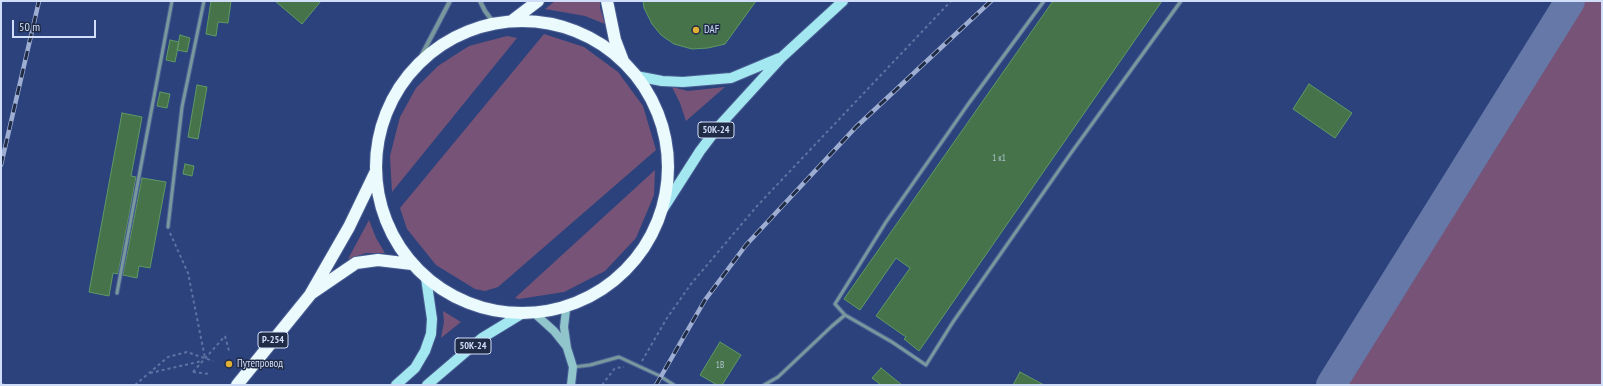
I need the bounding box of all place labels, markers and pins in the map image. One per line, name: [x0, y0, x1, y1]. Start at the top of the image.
place label: DAF: [704, 23, 719, 37]
marker: DAF: [691, 25, 701, 35]
place label: Путепровод: [237, 357, 283, 371]
marker: Путепровод: [224, 359, 234, 369]

